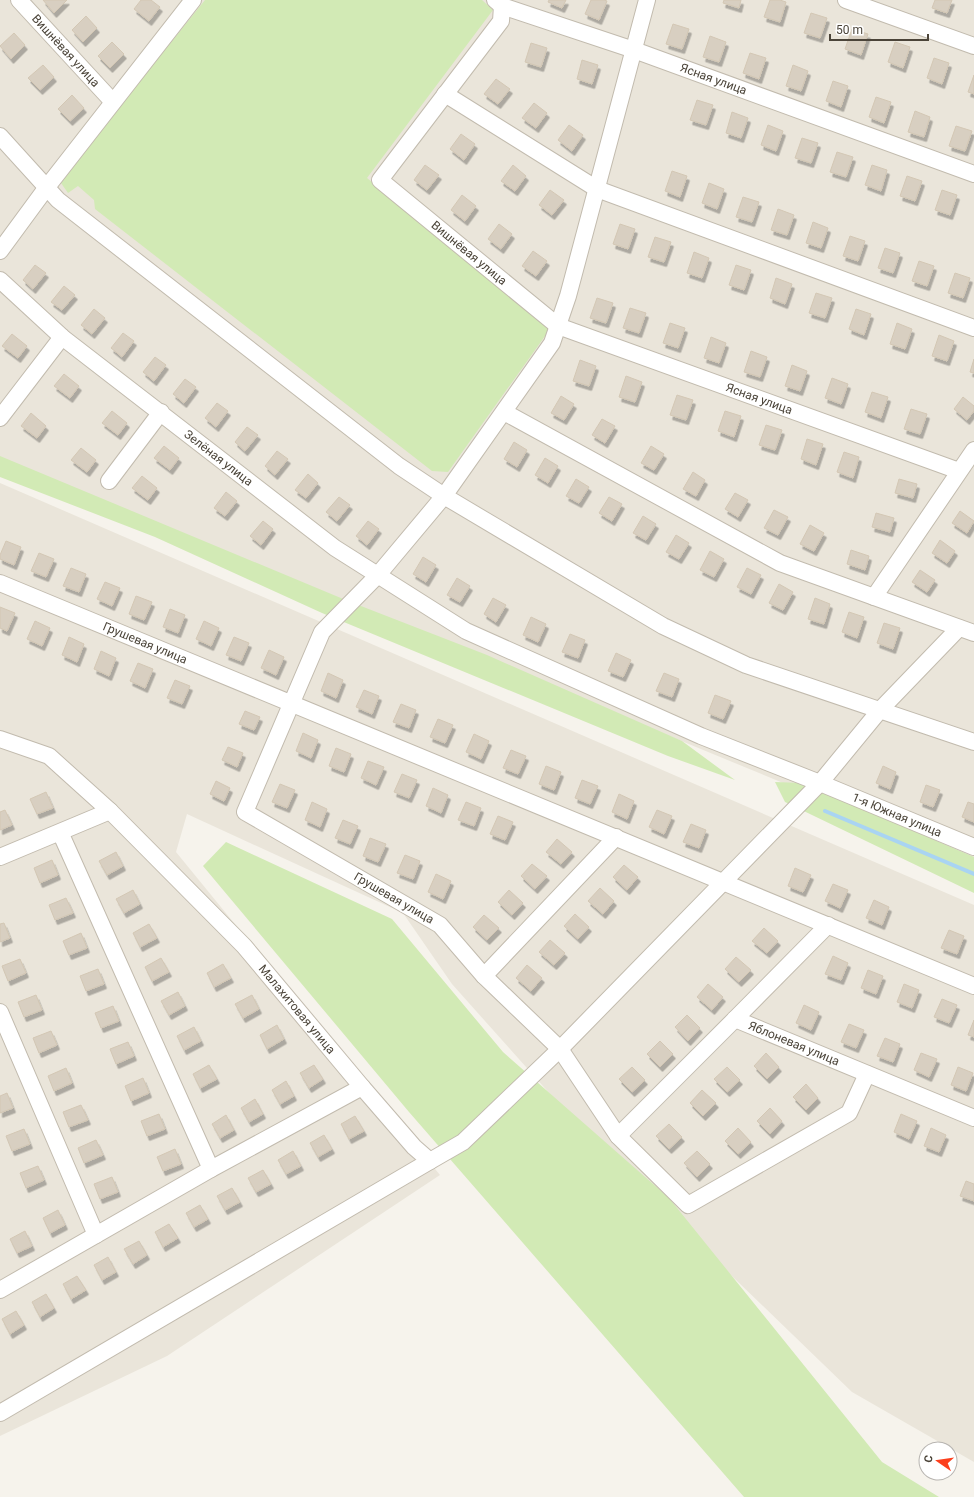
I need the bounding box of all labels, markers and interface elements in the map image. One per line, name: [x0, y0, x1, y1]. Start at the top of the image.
street label: Вишнёвая улица: [29, 12, 103, 90]
scale bar: [830, 16, 928, 42]
text: 50 m: [836, 23, 863, 37]
street label: Ясная улица: [678, 60, 749, 98]
street label: Вишнёвая улица: [428, 218, 510, 288]
street label: Ясная улица: [724, 380, 794, 417]
street label: Зелёная улица: [181, 427, 256, 489]
street label: Грушевая улица: [101, 619, 189, 667]
street label: 1-я Южная улица: [850, 790, 944, 840]
street label: Грушевая улица: [352, 869, 436, 927]
street label: Малахитовая улица: [256, 962, 338, 1057]
street label: Яблоневая улица: [746, 1018, 842, 1068]
north arrow: [918, 1441, 958, 1481]
text: С: [922, 1454, 936, 1464]

